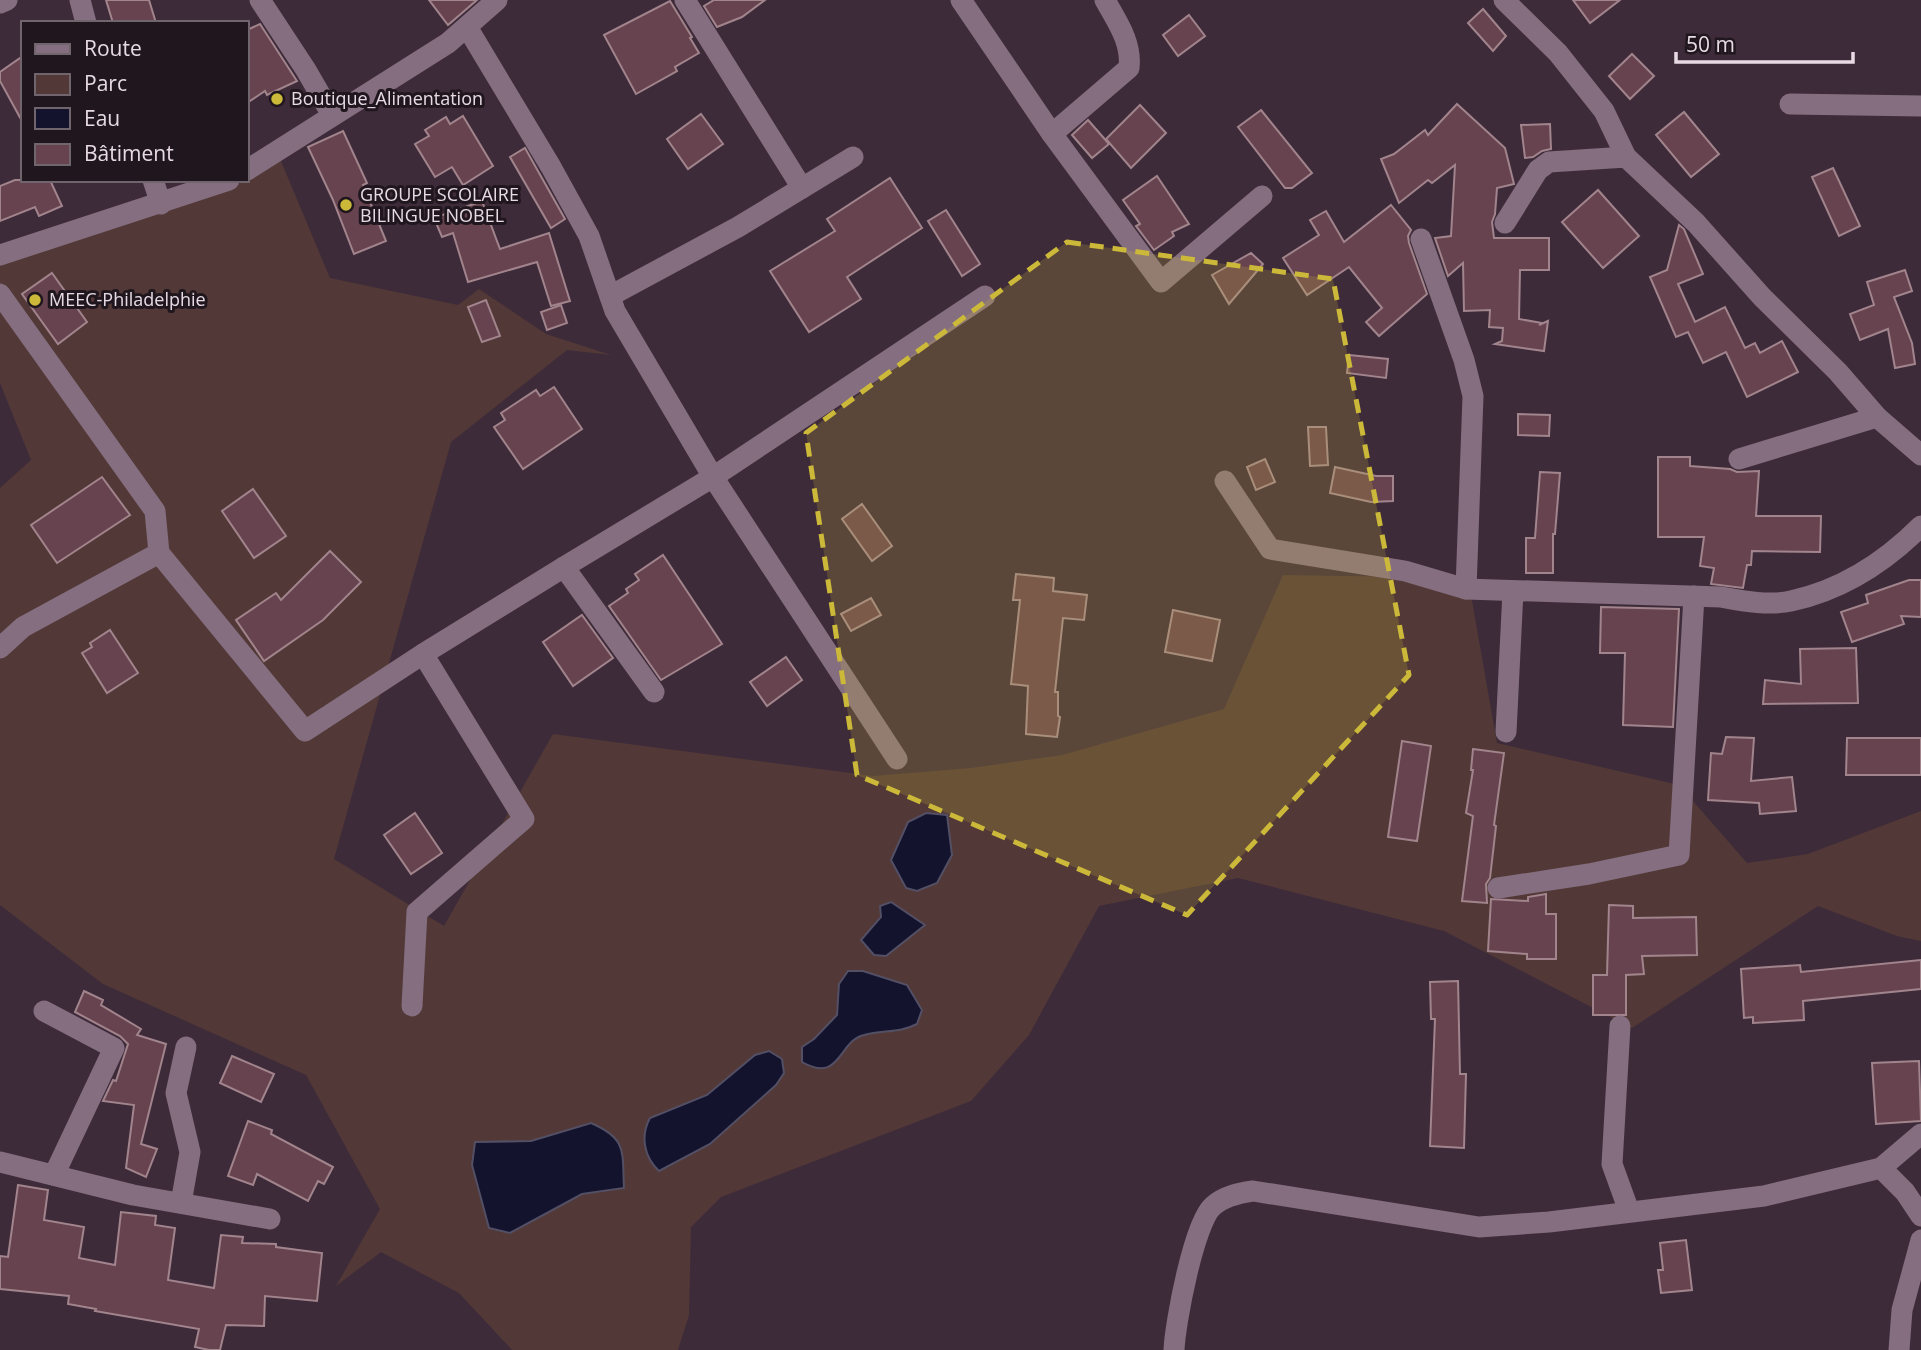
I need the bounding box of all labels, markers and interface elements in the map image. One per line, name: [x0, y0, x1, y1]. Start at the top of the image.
legend: [21, 21, 248, 182]
scale bar: [1676, 21, 1853, 65]
text: 50 m: [1686, 30, 1735, 58]
text: Route: [84, 34, 142, 62]
text: Parc: [84, 69, 127, 97]
place label: Boutique_Alimentation: [291, 86, 483, 110]
marker: Boutique_Alimentation: [269, 91, 285, 107]
text: Eau: [84, 104, 120, 132]
text: Bâtiment: [84, 139, 174, 167]
place label: GROUPE SCOLAIRE BILINGUE NOBEL: [360, 182, 519, 227]
marker: GROUPE SCOLAIRE BILINGUE NOBEL: [338, 197, 354, 213]
place label: MEEC-Philadelphie: [49, 287, 206, 311]
marker: MEEC-Philadelphie: [27, 292, 43, 308]

